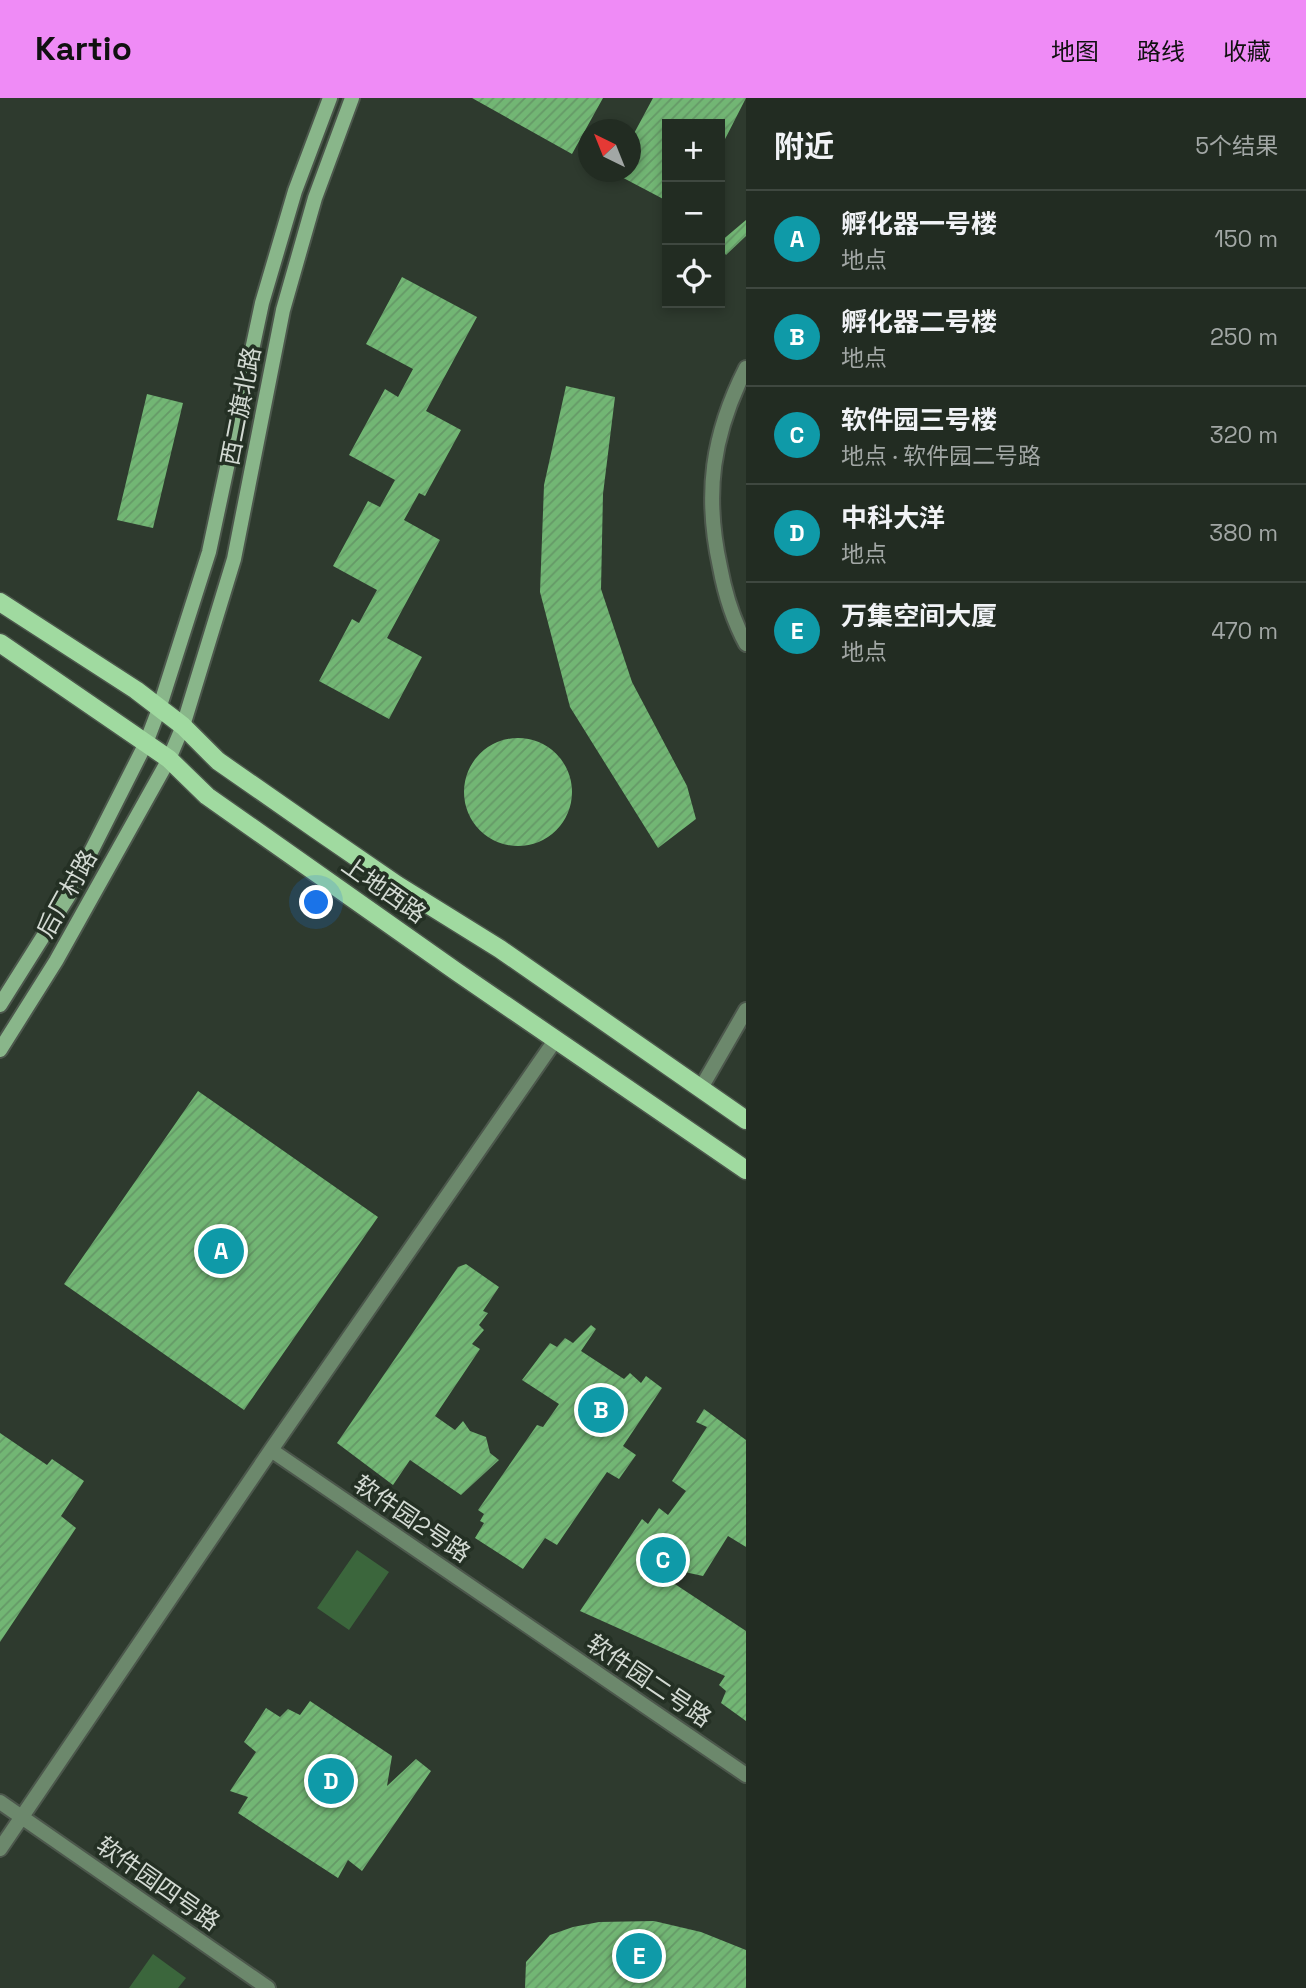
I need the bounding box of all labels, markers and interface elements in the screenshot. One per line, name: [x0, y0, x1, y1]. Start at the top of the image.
text: Kartio: [35, 28, 132, 70]
text: 地图: [1051, 36, 1099, 67]
text: 路线: [1137, 36, 1185, 67]
text: 收藏: [1223, 36, 1271, 67]
north arrow: [578, 119, 641, 182]
map controls: [662, 119, 725, 308]
button: +: [662, 119, 725, 182]
text: 附近: [774, 127, 834, 166]
text: 5个结果: [1195, 131, 1278, 161]
button: −: [662, 182, 725, 245]
text: 孵化器一号楼: [841, 207, 997, 241]
text: A: [790, 224, 804, 254]
text: 150 m: [1214, 224, 1278, 254]
button: locate: [662, 245, 725, 308]
text: 地点: [841, 245, 887, 275]
text: 孵化器二号楼: [841, 305, 997, 339]
text: B: [789, 322, 805, 352]
text: 250 m: [1210, 322, 1278, 352]
text: 地点: [841, 343, 887, 373]
street label: 西二旗北路: [214, 344, 267, 468]
text: 软件园三号楼: [841, 403, 997, 437]
text: C: [790, 420, 804, 450]
text: 320 m: [1210, 420, 1278, 450]
text: 地点 · 软件园二号路: [841, 441, 1041, 471]
text: 中科大洋: [841, 501, 945, 535]
text: D: [789, 518, 805, 548]
text: 380 m: [1209, 518, 1278, 548]
text: 地点: [841, 539, 887, 569]
text: 万集空间大厦: [841, 599, 997, 633]
text: E: [791, 616, 803, 646]
text: 470 m: [1211, 616, 1278, 646]
text: 地点: [841, 637, 887, 667]
street label: 后厂村路: [30, 844, 103, 943]
street label: 上地西路: [336, 849, 432, 930]
your location: [299, 885, 333, 919]
pin: A: [198, 1225, 244, 1277]
pin: B: [578, 1384, 624, 1436]
street label: 软件园2号路: [348, 1468, 477, 1569]
pin: C: [640, 1534, 686, 1586]
street label: 软件园二号路: [581, 1627, 718, 1734]
pin: D: [308, 1755, 354, 1807]
street label: 软件园四号路: [90, 1830, 226, 1938]
pin: E: [616, 1930, 662, 1982]

